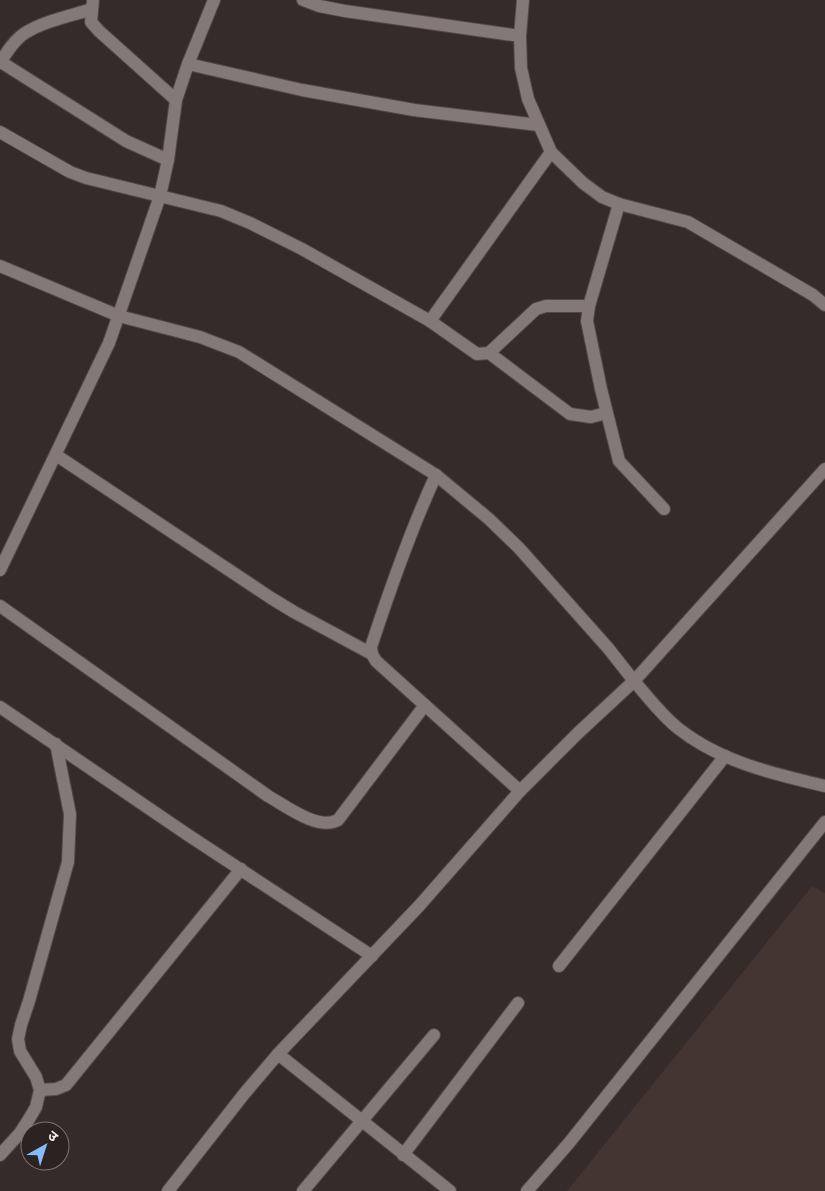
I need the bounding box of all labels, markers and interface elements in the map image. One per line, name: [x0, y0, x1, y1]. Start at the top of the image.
north arrow: [20, 1121, 70, 1171]
text: उ: [44, 1127, 62, 1146]

